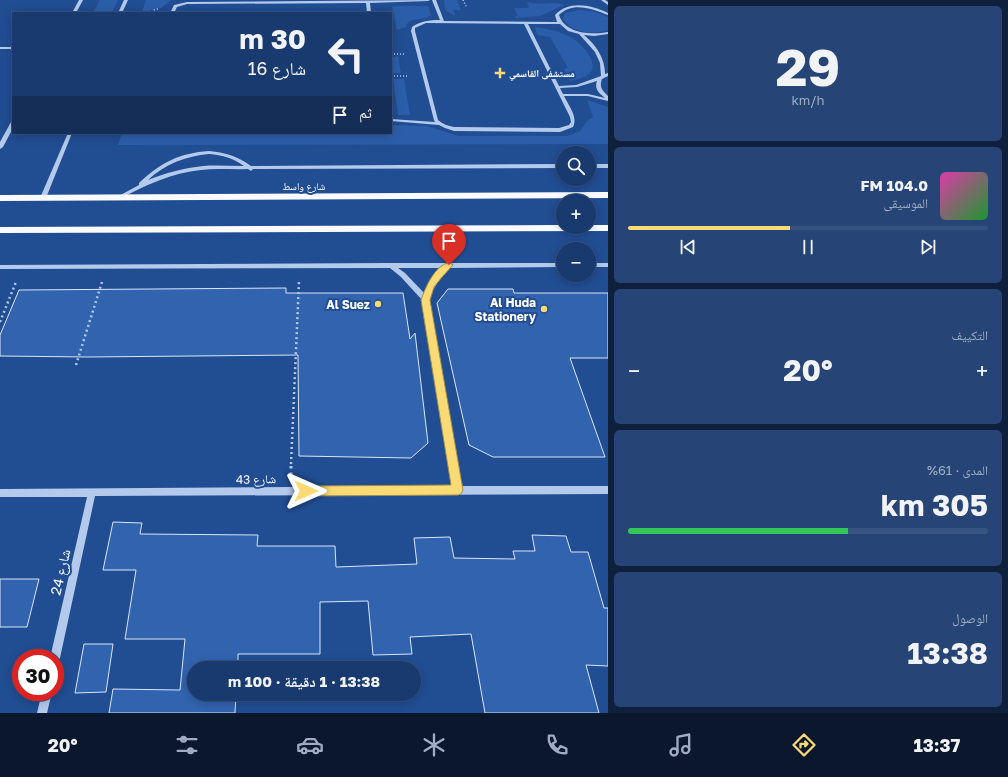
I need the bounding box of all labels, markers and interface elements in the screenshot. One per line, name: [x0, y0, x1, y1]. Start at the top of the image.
text: 30 m: [239, 22, 306, 55]
icon: left: [320, 28, 372, 80]
text: 29: [776, 35, 840, 97]
text: شارع 16: [248, 57, 306, 79]
marker: مستشفى القاسمي: [494, 67, 506, 79]
place label: مستشفى القاسمي: [509, 67, 575, 81]
text: km/h: [791, 92, 825, 108]
text: ثم: [359, 103, 372, 121]
icon: arrive: [329, 104, 351, 126]
map controls: [556, 146, 596, 282]
button: search: [556, 146, 596, 186]
text: 104.0 FM: [861, 176, 928, 194]
street label: شارع واسط: [283, 180, 326, 193]
button: +: [556, 194, 596, 234]
text: الموسيقى: [884, 195, 928, 211]
pin: [432, 224, 466, 265]
icon: arrive: [438, 230, 460, 252]
icon: previous: [677, 236, 699, 258]
icon: pause: [797, 236, 819, 258]
icon: next: [917, 236, 939, 258]
button: −: [556, 242, 596, 282]
place label: Al Huda Stationery: [475, 295, 537, 324]
place label: Al Suez: [326, 297, 370, 312]
marker: Al Suez: [373, 299, 383, 309]
marker: Al Huda Stationery: [539, 304, 549, 314]
text: التكييف: [952, 327, 988, 343]
text: 20°: [783, 352, 833, 388]
text: −: [628, 357, 640, 384]
text: +: [976, 357, 988, 384]
text: المدى · 61%: [927, 462, 988, 478]
position arrow: [285, 470, 327, 512]
street label: شارع 43: [236, 471, 276, 488]
text: 305 km: [881, 487, 988, 523]
street label: شارع 24: [46, 547, 75, 597]
text: الوصول: [952, 610, 988, 626]
text: 13:38: [907, 635, 988, 671]
speed limit sign: 30: [12, 649, 64, 701]
text: 13:38 · 1 دقيقة · 100 m: [228, 672, 380, 690]
icon: filters: [173, 731, 201, 759]
icon: car: [296, 731, 324, 759]
icon: climate: [420, 731, 448, 759]
icon: phone: [543, 731, 571, 759]
icon: music: [667, 731, 695, 759]
icon: directions: [790, 731, 818, 759]
text: 20°: [48, 734, 78, 756]
text: 13:37: [913, 734, 960, 756]

